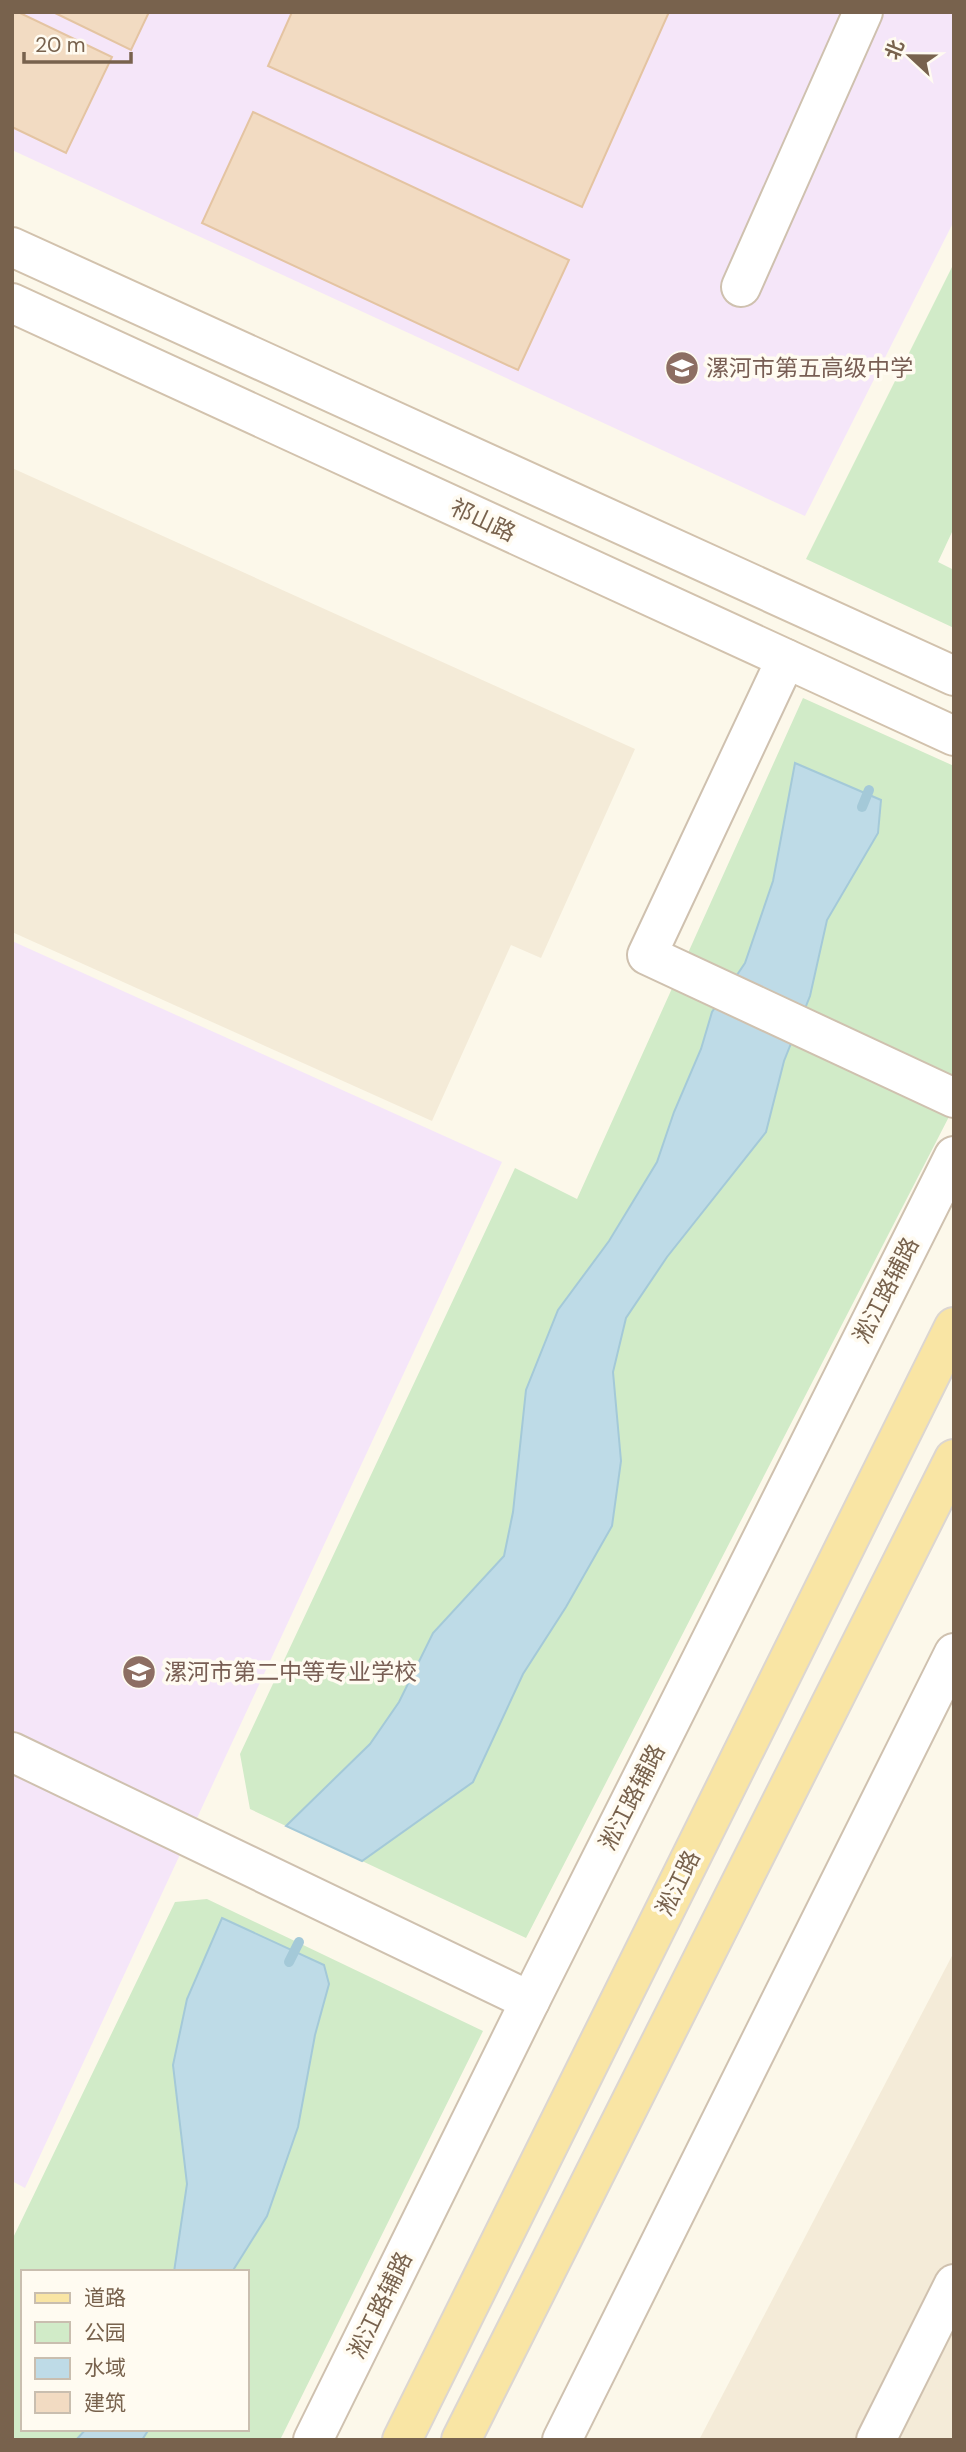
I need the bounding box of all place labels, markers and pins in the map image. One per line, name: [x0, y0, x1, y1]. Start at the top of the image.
school or university icon: 漯河市第五高级中学: [663, 349, 701, 387]
place label: 漯河市第五高级中学: [706, 353, 913, 383]
school or university icon: 漯河市第二中等专业学校: [120, 1653, 158, 1691]
place label: 漯河市第二中等专业学校: [164, 1657, 417, 1687]

